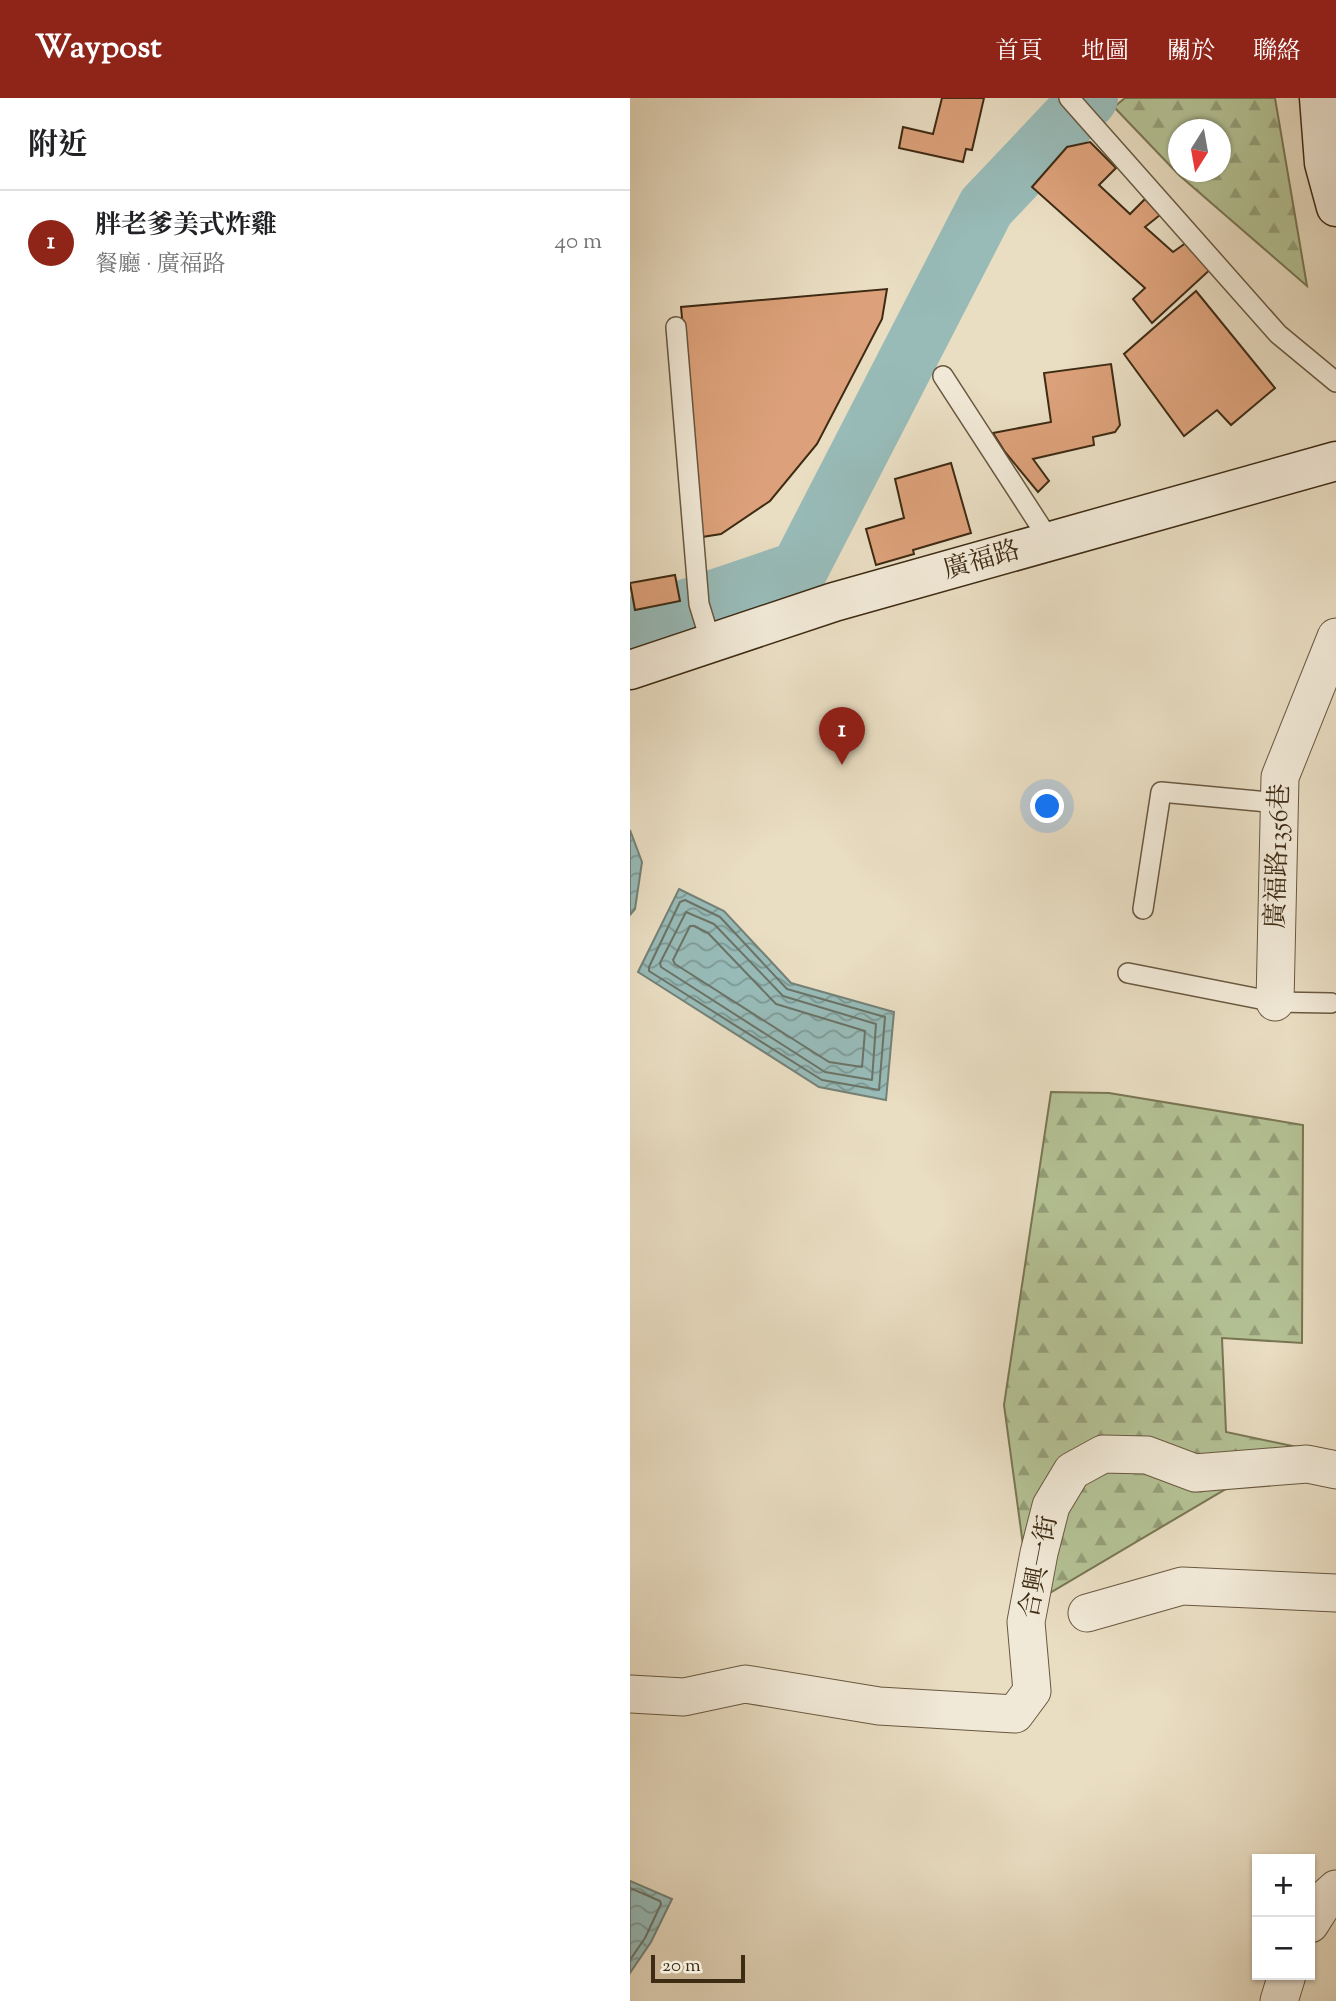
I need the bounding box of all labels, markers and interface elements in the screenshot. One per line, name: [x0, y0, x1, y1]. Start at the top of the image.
text: Waypost: [35, 25, 162, 73]
text: 首頁: [995, 35, 1043, 69]
text: 地圖: [1081, 35, 1129, 69]
text: 關於: [1167, 35, 1215, 69]
text: 聯絡: [1253, 35, 1301, 69]
north arrow: [1168, 119, 1231, 182]
text: 附近: [28, 125, 88, 168]
text: 胖老爹美式炸雞: [95, 208, 277, 245]
text: 1: [47, 226, 55, 259]
text: 40 m: [555, 226, 602, 259]
text: 餐廳 · 廣福路: [95, 249, 226, 282]
street label: 廣福路: [939, 532, 1025, 590]
pin: 1: [819, 707, 865, 765]
street label: 廣福路1356巷: [1258, 783, 1300, 929]
your location: [1030, 789, 1064, 823]
street label: 合興一街: [1012, 1512, 1068, 1622]
map controls: [1252, 1854, 1315, 1980]
button: +: [1252, 1854, 1315, 1917]
button: −: [1252, 1917, 1315, 1980]
scale bar: [651, 1952, 746, 1984]
text: 20 m: [662, 1953, 701, 1980]

